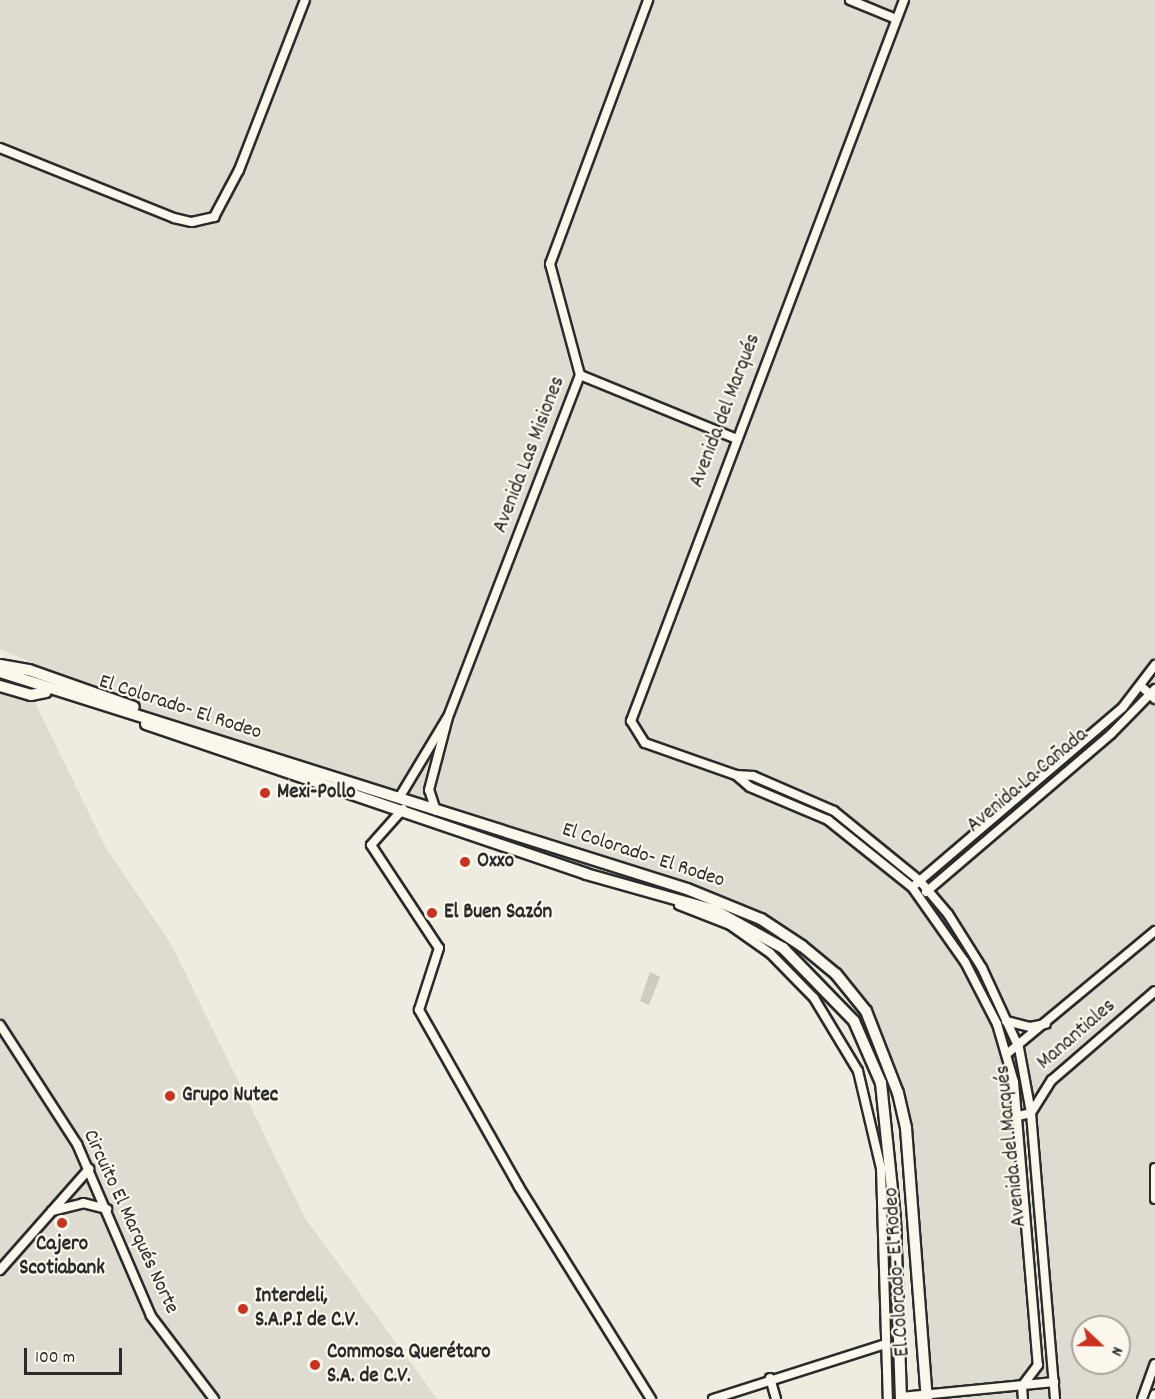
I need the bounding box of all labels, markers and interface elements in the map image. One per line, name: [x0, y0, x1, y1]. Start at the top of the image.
street label: Avenida del Marqués: [685, 331, 767, 491]
street label: Avenida Las Misiones: [489, 373, 571, 537]
street label: El Colorado- El Rodeo: [95, 670, 265, 746]
street label: Avenida La Cañada: [962, 723, 1094, 839]
place label: Mexi-Pollo: [277, 780, 356, 806]
marker: Mexi-Pollo: [258, 786, 272, 800]
street label: El Colorado- El Rodeo: [558, 818, 728, 894]
place label: Oxxo: [477, 849, 514, 875]
marker: Oxxo: [458, 855, 472, 869]
place label: El Buen Sazón: [444, 900, 552, 926]
marker: El Buen Sazón: [425, 906, 439, 920]
street label: Manantiales: [1033, 994, 1121, 1076]
street label: Avenida del Marqués: [991, 1064, 1033, 1228]
place label: Grupo Nutec: [182, 1083, 278, 1109]
marker: Grupo Nutec: [163, 1089, 177, 1103]
street label: Circuito El Marqués Norte: [76, 1126, 184, 1318]
street label: El Colorado- El Rodeo: [880, 1187, 916, 1357]
marker: Cajero Scotiabank: [55, 1216, 69, 1230]
place label: Cajero Scotiabank: [19, 1232, 105, 1282]
place label: Interdeli, S.A.P.I de C.V.: [255, 1284, 358, 1334]
marker: Interdeli, S.A.P.I de C.V.: [236, 1302, 250, 1316]
north arrow: [1071, 1315, 1131, 1375]
scale bar: [27, 1336, 124, 1374]
place label: Commosa Querétaro S.A. de C.V.: [327, 1340, 491, 1390]
text: N: [1104, 1343, 1128, 1359]
text: 100 m: [35, 1346, 75, 1371]
marker: Commosa Querétaro S.A. de C.V.: [308, 1358, 322, 1372]

